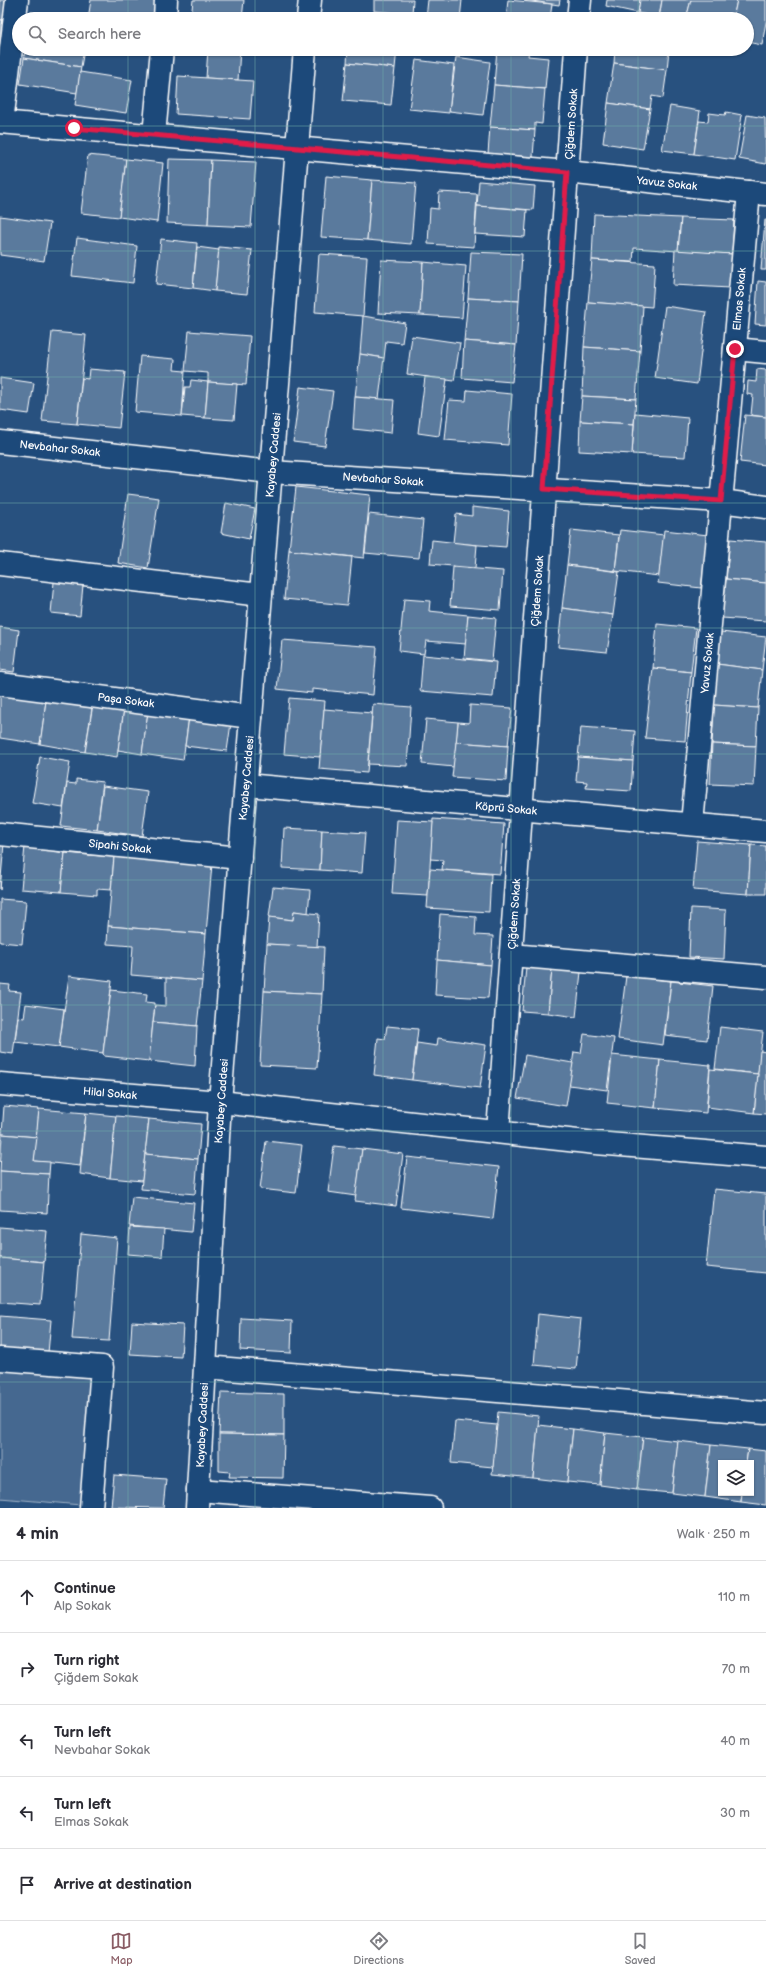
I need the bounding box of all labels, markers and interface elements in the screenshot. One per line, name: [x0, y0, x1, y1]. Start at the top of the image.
search box: [12, 12, 754, 56]
icon: search: [26, 23, 48, 45]
text: Search here: [58, 25, 141, 44]
street label: Çiğdem Sokak: [563, 87, 581, 160]
route start: [65, 119, 83, 137]
street label: Yavuz Sokak: [635, 174, 698, 193]
street label: Elmas Sokak: [730, 267, 749, 331]
route end: [726, 340, 744, 358]
street label: Kayabey Caddesi: [263, 412, 284, 498]
street label: Nevbahar Sokak: [19, 438, 102, 459]
street label: Nevbahar Sokak: [342, 470, 425, 489]
street label: Çiğdem Sokak: [529, 554, 547, 627]
street label: Yavuz Sokak: [698, 632, 717, 695]
street label: Paşa Sokak: [97, 691, 156, 710]
street label: Kayabey Caddesi: [236, 735, 257, 821]
street label: Köprü Sokak: [474, 799, 538, 818]
street label: Sipahi Sokak: [88, 837, 153, 856]
street label: Çiğdem Sokak: [506, 877, 524, 950]
street label: Kayabey Caddesi: [212, 1058, 231, 1144]
street label: Hilal Sokak: [82, 1085, 138, 1102]
street label: Kayabey Caddesi: [194, 1382, 211, 1468]
map controls: [718, 1460, 754, 1496]
button: layers: [718, 1460, 754, 1496]
text: 4 min: [16, 1524, 59, 1544]
text: Walk · 250 m: [677, 1526, 750, 1542]
text: Continue: [54, 1579, 116, 1598]
icon: ahead: [16, 1586, 38, 1608]
text: 110 m: [718, 1589, 750, 1605]
text: Alp Sokak: [54, 1598, 111, 1614]
text: Turn right: [54, 1651, 119, 1670]
icon: right: [16, 1658, 38, 1680]
text: 70 m: [722, 1661, 750, 1677]
text: Çiğdem Sokak: [54, 1670, 138, 1686]
text: Turn left: [54, 1723, 111, 1742]
icon: left: [16, 1730, 38, 1752]
text: 40 m: [720, 1733, 750, 1749]
text: Nevbahar Sokak: [54, 1742, 150, 1758]
text: Turn left: [54, 1795, 111, 1814]
icon: left: [16, 1802, 38, 1824]
text: 30 m: [720, 1805, 750, 1821]
text: Elmas Sokak: [54, 1814, 128, 1830]
icon: arrive: [16, 1874, 38, 1896]
text: Arrive at destination: [54, 1875, 192, 1894]
tab: Map: [110, 1930, 133, 1967]
tab: Directions: [353, 1930, 404, 1967]
tab: Saved: [625, 1930, 656, 1967]

